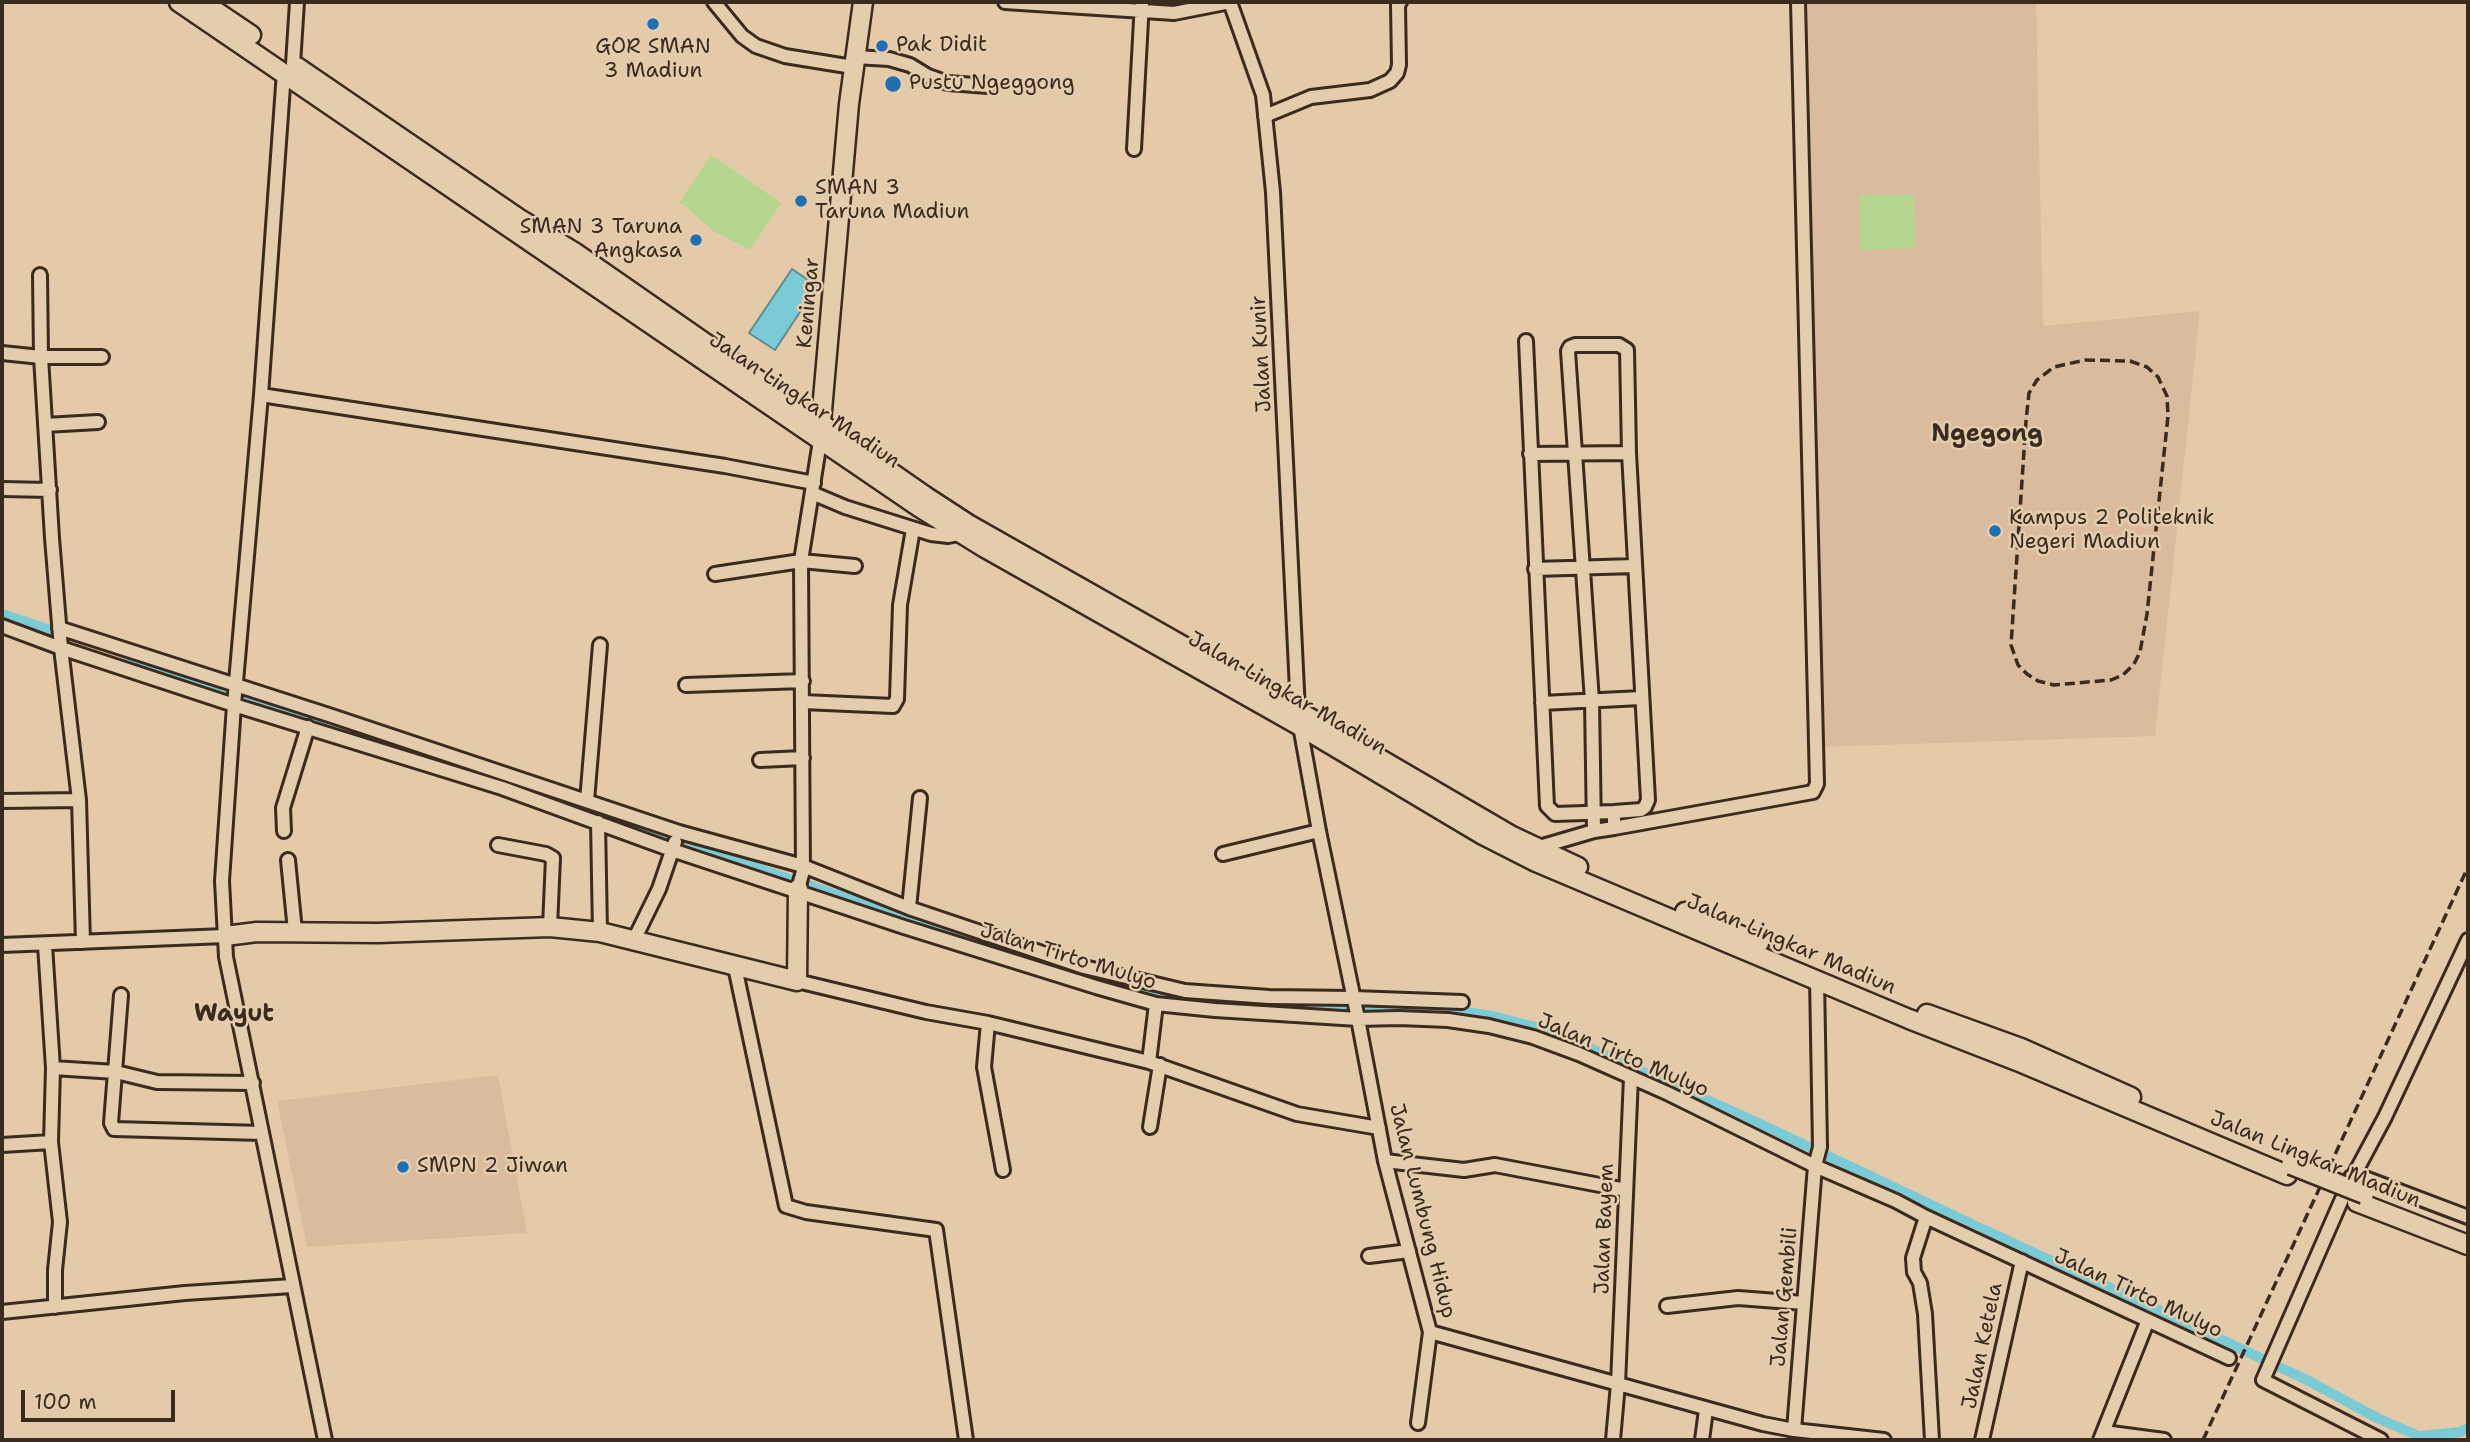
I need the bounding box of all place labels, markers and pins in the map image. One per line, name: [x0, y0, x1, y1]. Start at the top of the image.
marker: GOR SMAN 3 Madiun: [645, 16, 661, 32]
place label: Pak Didit: [896, 33, 987, 59]
place label: GOR SMAN 3 Madiun: [595, 35, 711, 85]
marker: Pak Didit: [874, 38, 890, 54]
place label: Pustu Ngeggong: [909, 71, 1075, 97]
marker: Pustu Ngeggong: [883, 74, 903, 94]
place label: SMAN 3 Taruna Madiun: [815, 176, 969, 226]
marker: SMAN 3 Taruna Madiun: [793, 193, 809, 209]
place label: SMAN 3 Taruna Angkasa: [520, 215, 682, 265]
marker: SMAN 3 Taruna Angkasa: [688, 232, 704, 248]
place label: Kampus 2 Politeknik Negeri Madiun: [2009, 506, 2215, 556]
marker: Kampus 2 Politeknik Negeri Madiun: [1987, 523, 2003, 539]
place label: SMPN 2 Jiwan: [417, 1154, 568, 1180]
marker: SMPN 2 Jiwan: [395, 1159, 411, 1175]

